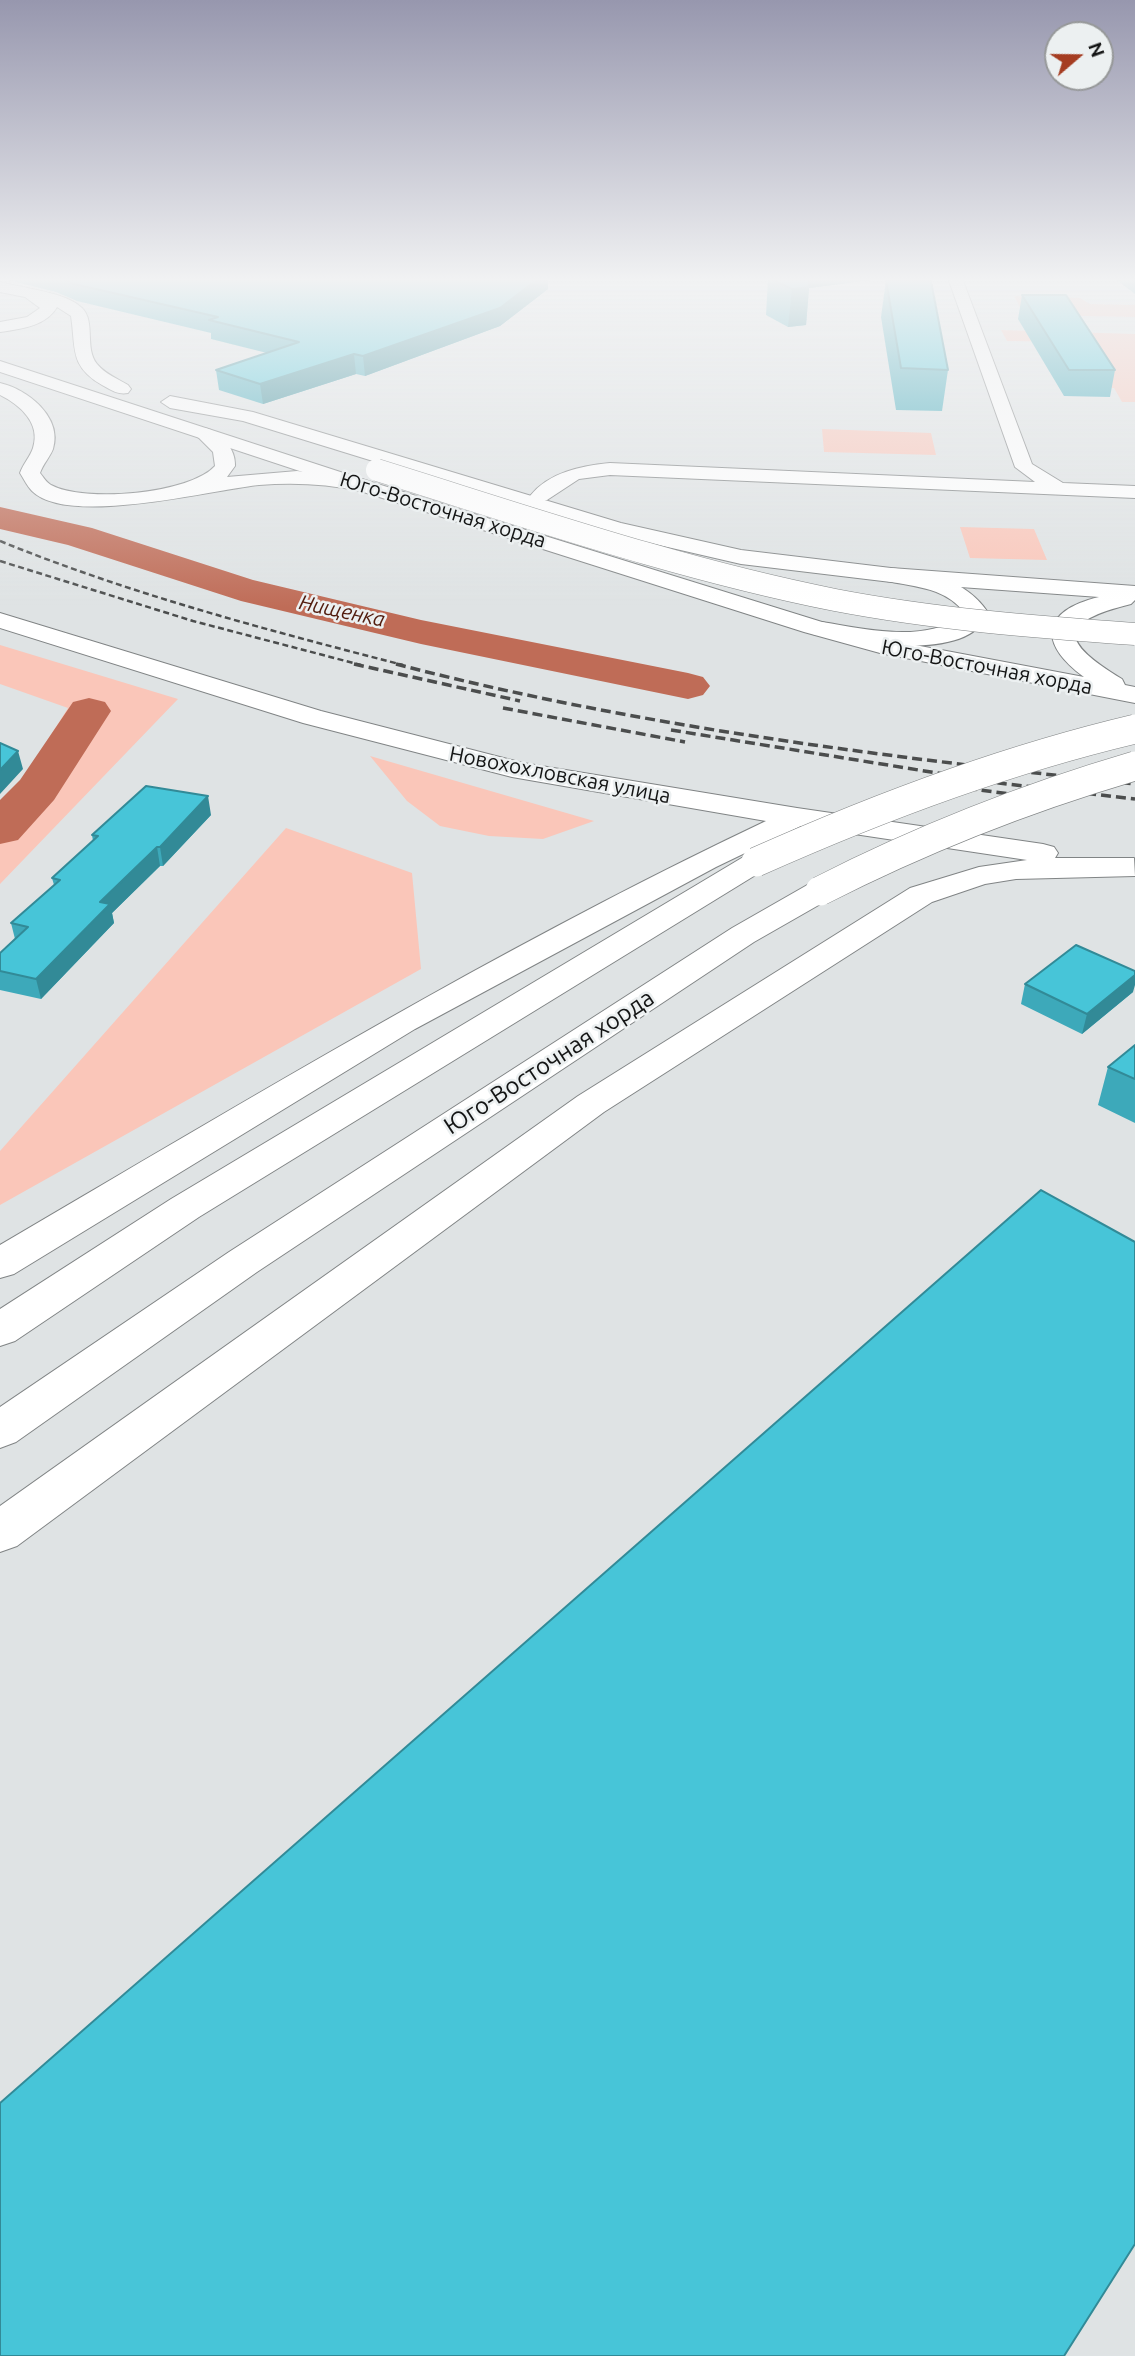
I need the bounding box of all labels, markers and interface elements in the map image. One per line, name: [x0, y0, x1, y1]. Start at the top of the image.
north arrow: [1044, 21, 1114, 91]
text: N: [1084, 39, 1110, 60]
street label: Юго-Восточная хорда: [337, 467, 549, 553]
water label: Нищенка: [297, 590, 387, 632]
street label: Юго-Восточная хорда: [880, 634, 1094, 700]
street label: Новохохловская улица: [447, 741, 673, 809]
street label: Юго-Восточная хорда: [439, 983, 659, 1141]

